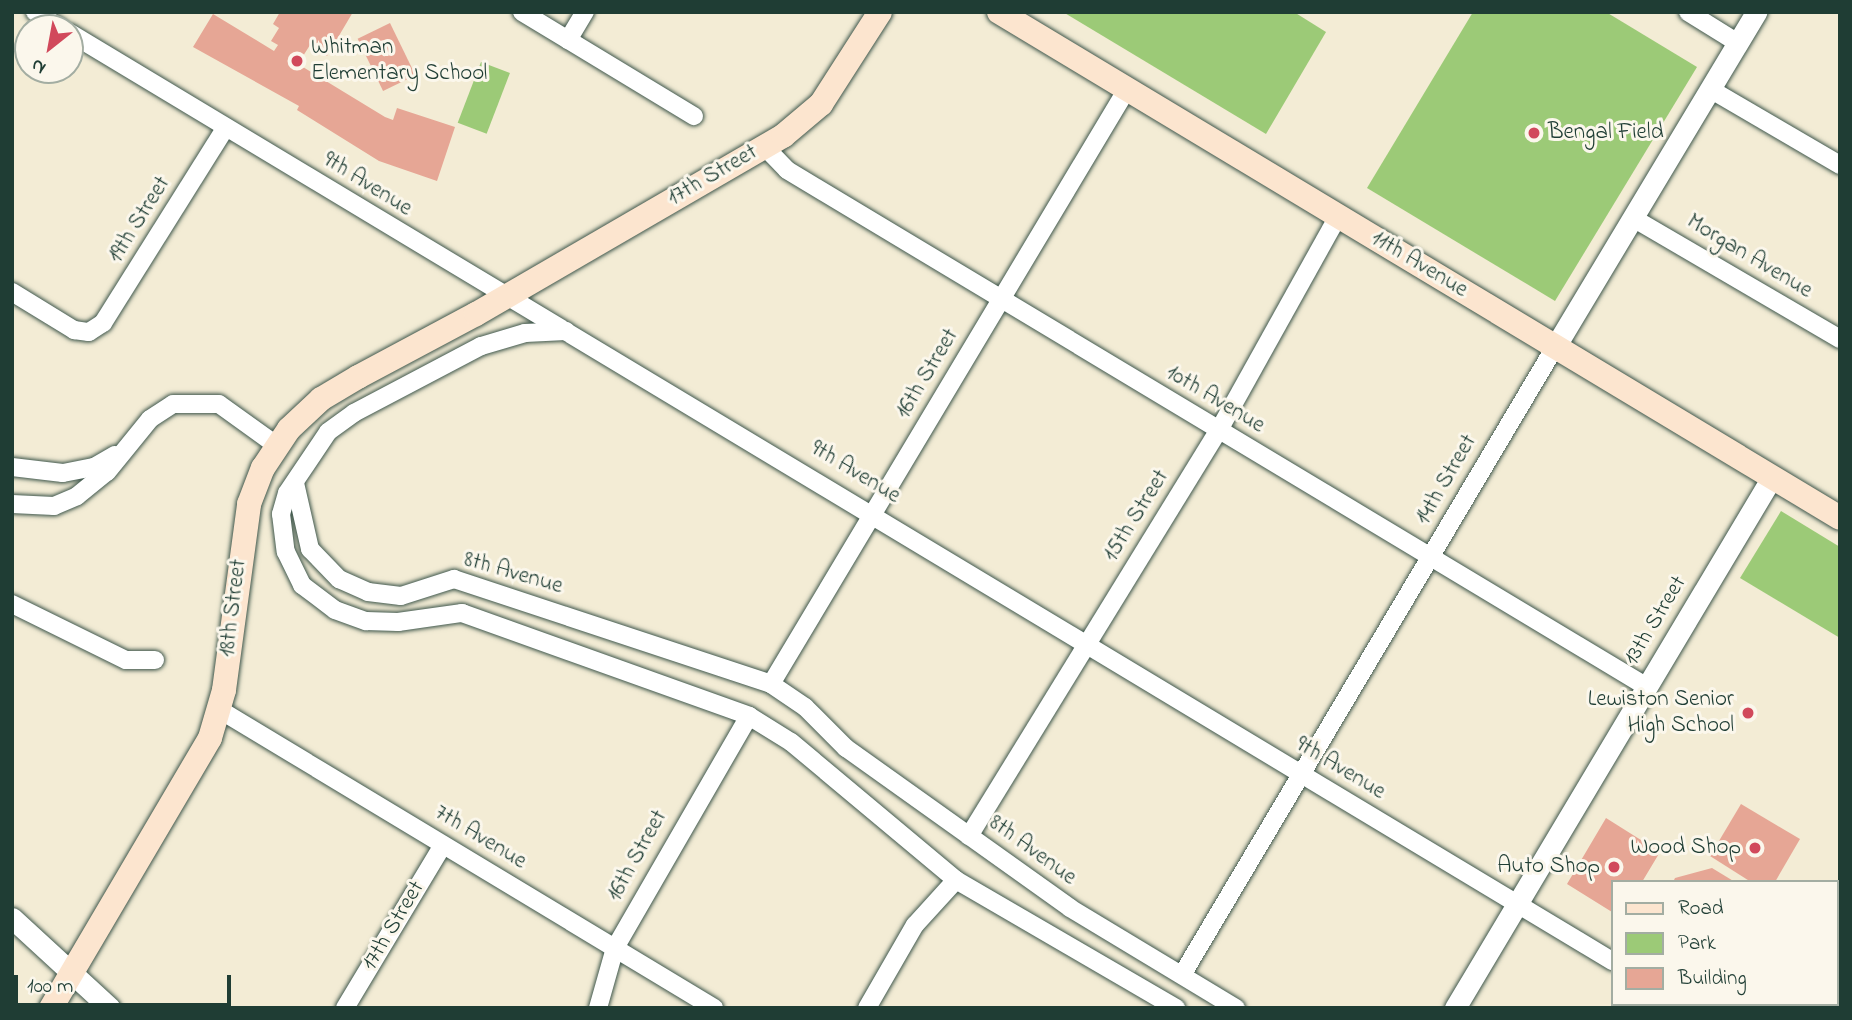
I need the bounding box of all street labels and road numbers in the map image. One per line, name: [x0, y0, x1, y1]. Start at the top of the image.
street label: 17th Street: [663, 139, 763, 213]
street label: 9th Avenue: [317, 147, 417, 223]
street label: 19th Street: [103, 172, 177, 268]
street label: Morgan Avenue: [1681, 209, 1817, 305]
street label: 11th Avenue: [1366, 225, 1472, 305]
street label: 16th Street: [890, 324, 966, 424]
street label: 10th Avenue: [1161, 360, 1269, 440]
street label: 14th Street: [1410, 430, 1484, 530]
street label: 9th Avenue: [805, 435, 905, 511]
street label: 15th Street: [1098, 465, 1176, 567]
street label: 8th Avenue: [460, 547, 566, 601]
street label: 18th Street: [214, 558, 254, 658]
street label: 13th Street: [1619, 571, 1693, 671]
street label: 9th Avenue: [1290, 731, 1390, 807]
street label: 7th Avenue: [429, 800, 531, 876]
street label: 16th Street: [602, 806, 674, 906]
street label: 8th Avenue: [983, 810, 1081, 892]
street label: 17th Street: [357, 876, 431, 976]

